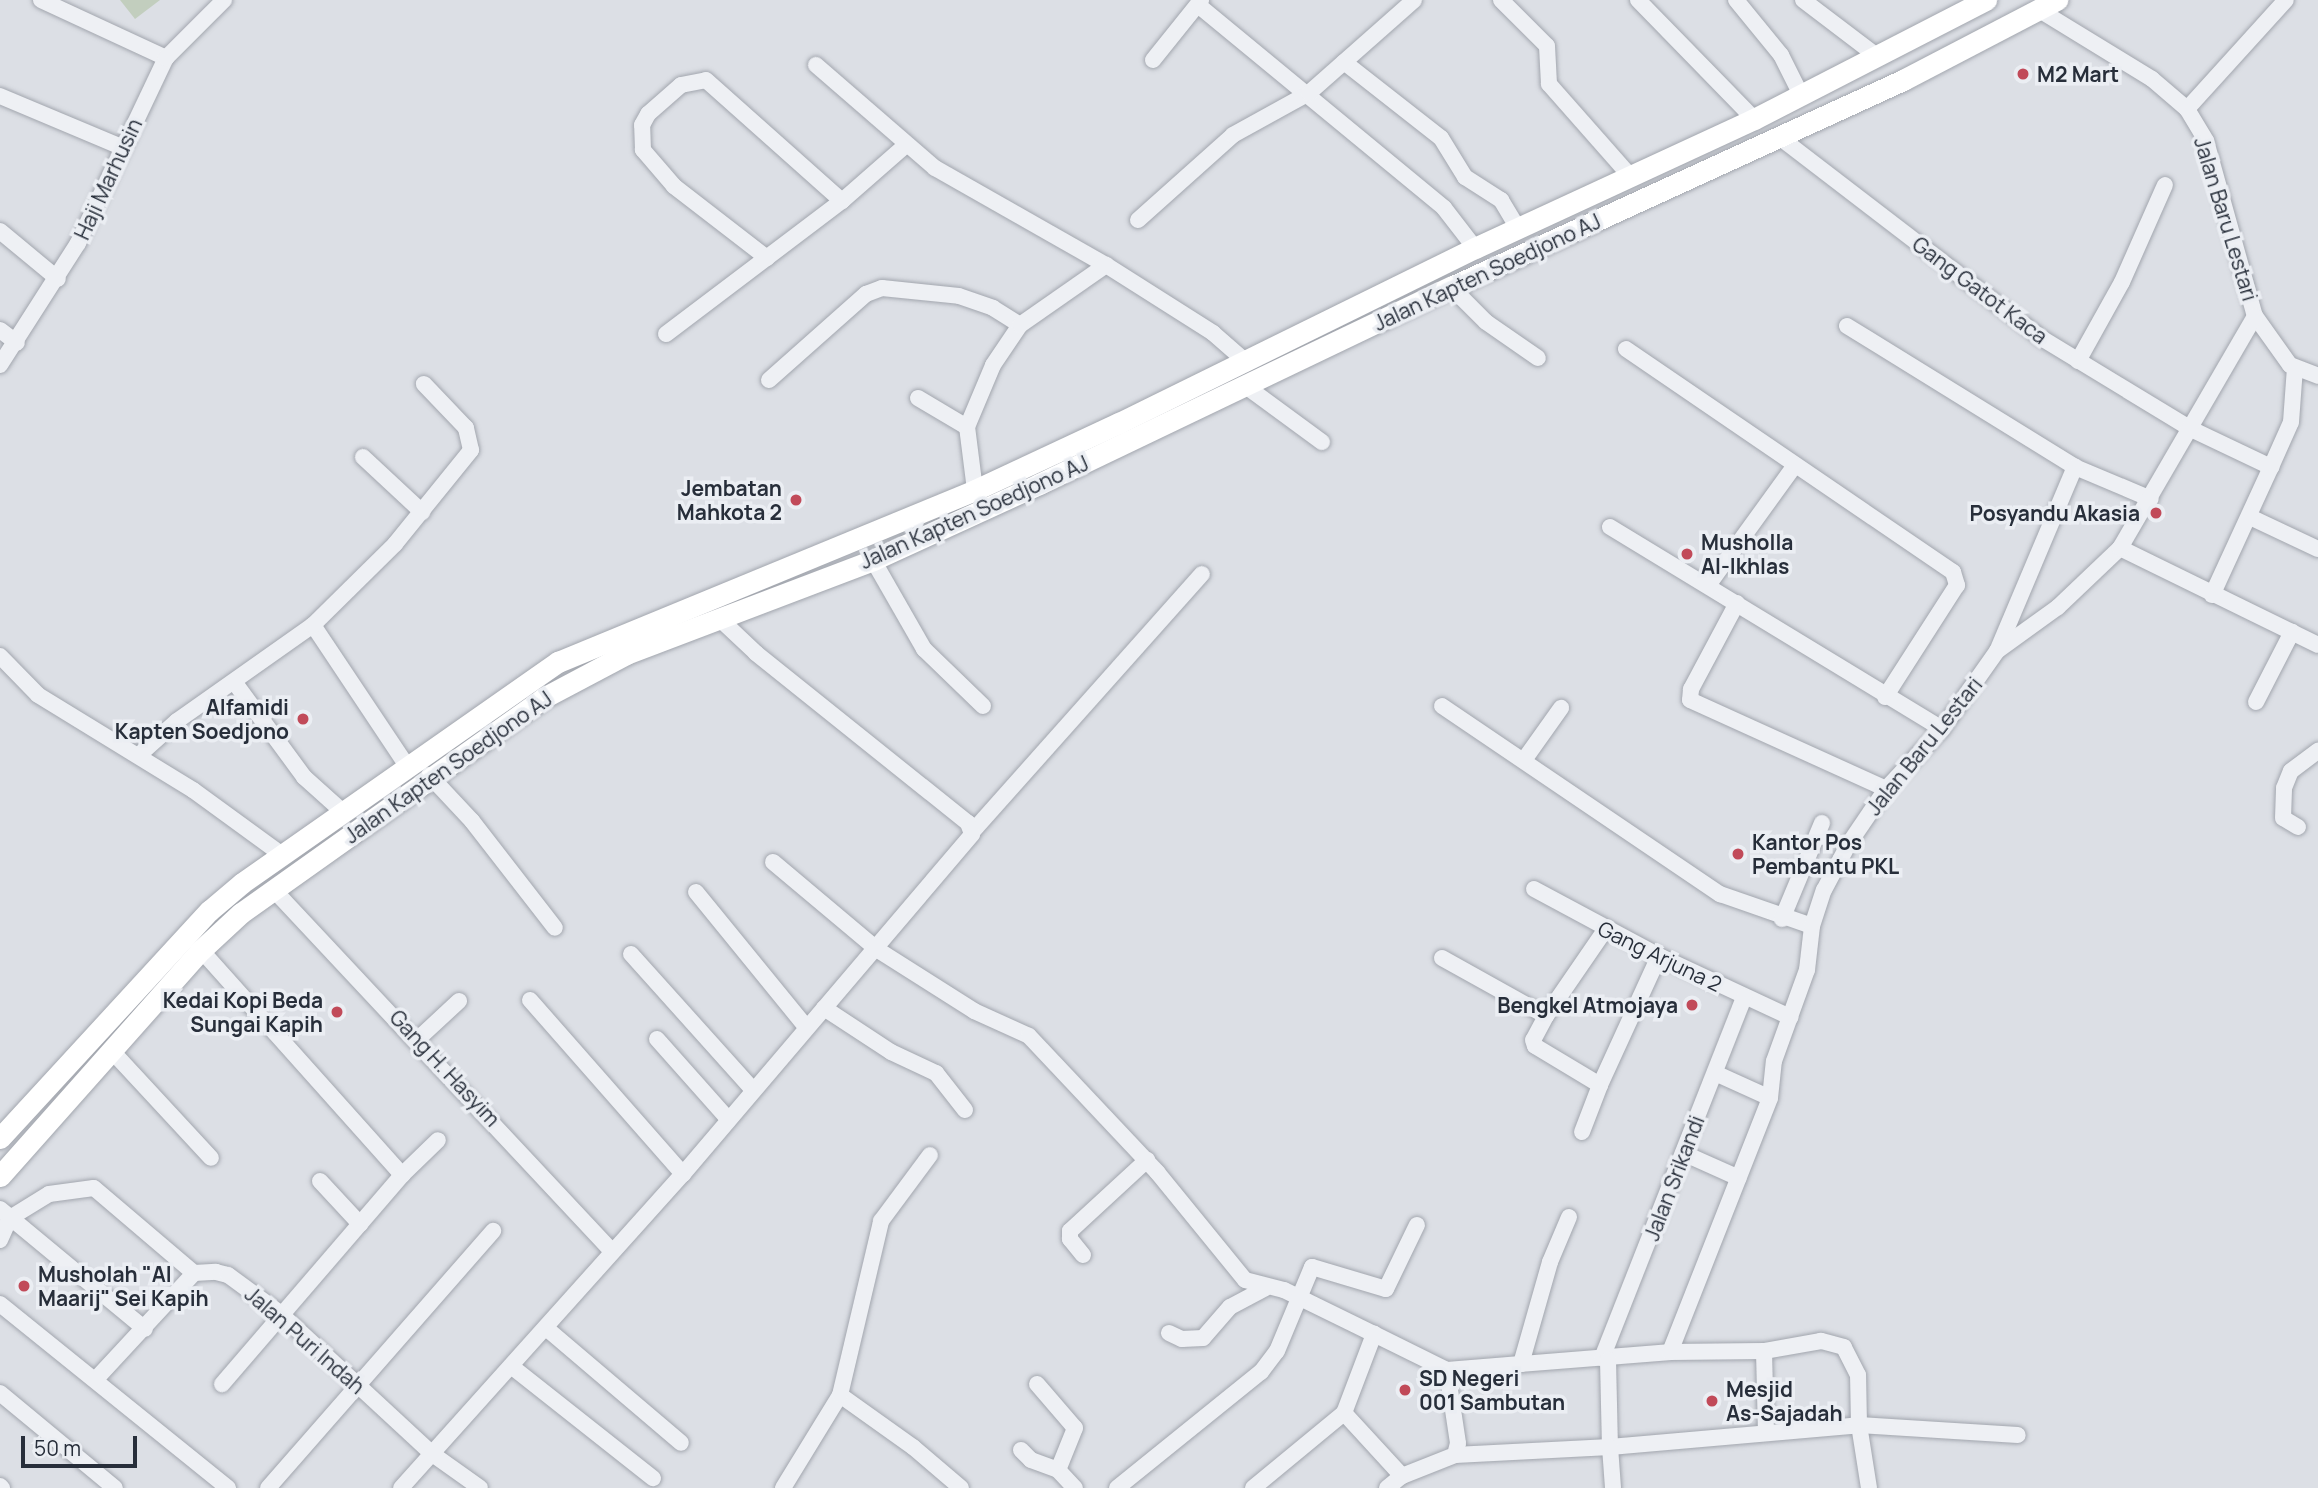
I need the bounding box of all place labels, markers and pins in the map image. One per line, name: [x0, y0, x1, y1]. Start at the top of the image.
place label: M2 Mart: [2037, 61, 2119, 87]
marker: M2 Mart: [2015, 66, 2031, 82]
place label: Jembatan Mahkota 2: [677, 475, 782, 525]
marker: Jembatan Mahkota 2: [788, 492, 804, 508]
place label: Posyandu Akasia: [1970, 500, 2140, 526]
marker: Posyandu Akasia: [2146, 503, 2166, 523]
place label: Musholla Al-Ikhlas: [1701, 529, 1793, 579]
marker: Musholla Al-Ikhlas: [1679, 546, 1695, 562]
place label: Alfamidi Kapten Soedjono: [115, 694, 289, 744]
marker: Alfamidi Kapten Soedjono: [295, 711, 311, 727]
place label: Kantor Pos Pembantu PKL: [1752, 829, 1899, 879]
marker: Kantor Pos Pembantu PKL: [1730, 846, 1746, 862]
place label: Kedai Kopi Beda Sungai Kapih: [163, 987, 323, 1037]
place label: Bengkel Atmojaya: [1497, 992, 1678, 1018]
marker: Bengkel Atmojaya: [1684, 997, 1700, 1013]
marker: Kedai Kopi Beda Sungai Kapih: [329, 1004, 345, 1020]
place label: Musholah "Al Maarij" Sei Kapih: [38, 1261, 209, 1311]
marker: Musholah "Al Maarij" Sei Kapih: [16, 1278, 32, 1294]
place label: SD Negeri 001 Sambutan: [1419, 1365, 1565, 1415]
place label: Mesjid As-Sajadah: [1726, 1376, 1843, 1426]
marker: SD Negeri 001 Sambutan: [1397, 1382, 1413, 1398]
marker: Mesjid As-Sajadah: [1704, 1393, 1720, 1409]

